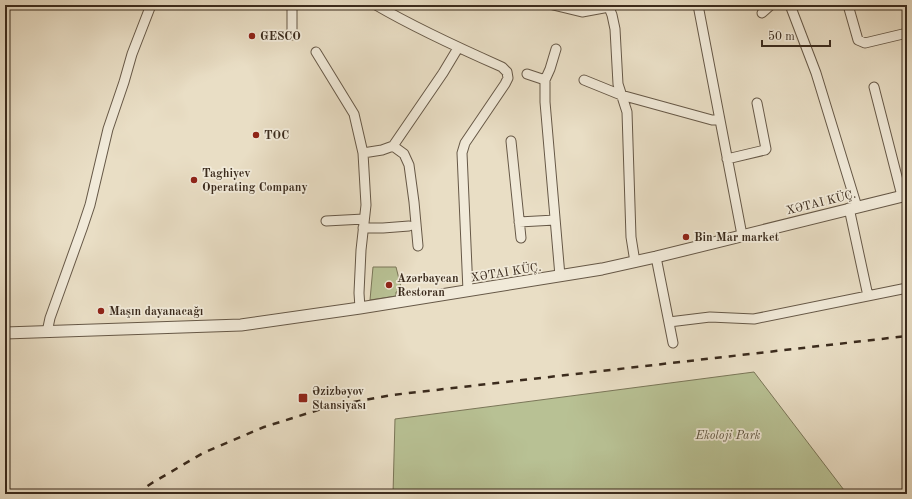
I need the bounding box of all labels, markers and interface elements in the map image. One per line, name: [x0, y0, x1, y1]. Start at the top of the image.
scale bar: [762, 22, 830, 48]
text: 50 m: [768, 30, 795, 43]
marker: GESCO: [247, 31, 257, 41]
place label: GESCO: [260, 31, 301, 43]
marker: TOC: [251, 130, 261, 140]
place label: TOC: [264, 130, 289, 142]
place label: Taghiyev Operating Company: [202, 168, 308, 194]
marker: Taghiyev Operating Company: [189, 175, 199, 185]
street label: XƏTAI KÜÇ.: [784, 185, 857, 217]
marker: Bin Mar market: [681, 232, 691, 242]
place label: Bin Mar market: [694, 232, 780, 244]
street label: XƏTAI KÜÇ.: [469, 258, 542, 284]
place label: Azərbaycan Restoran: [397, 273, 459, 299]
marker: Azərbaycan Restoran: [384, 280, 394, 290]
marker: Maşın dayanacağı: [96, 306, 106, 316]
place label: Maşın dayanacağı: [109, 306, 204, 318]
place label: Əzizbəyov Stansiyası: [312, 386, 366, 412]
marker: Əzizbəyov Stansiyası: [297, 392, 309, 404]
park label: Ekoloji Park: [695, 430, 761, 442]

